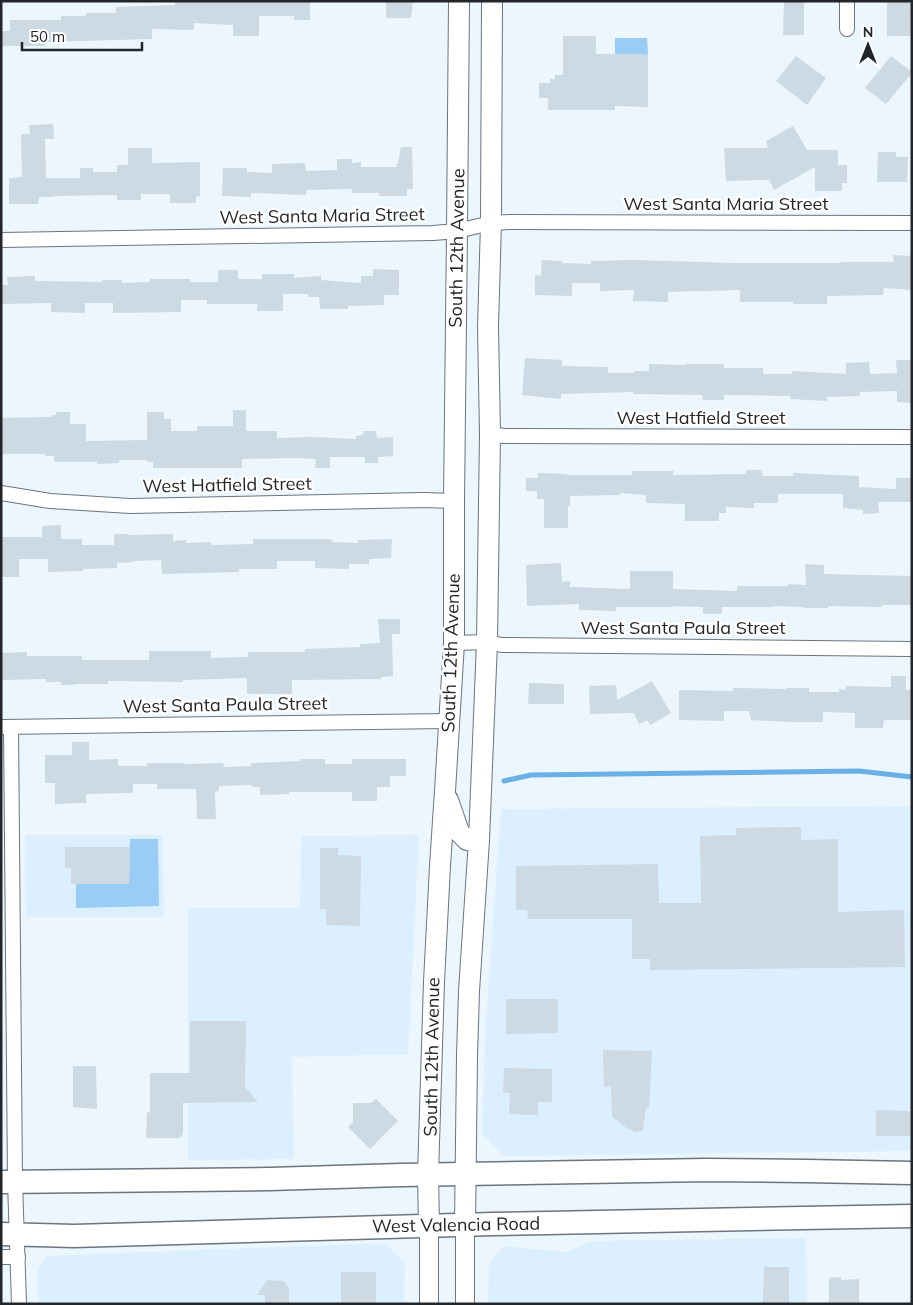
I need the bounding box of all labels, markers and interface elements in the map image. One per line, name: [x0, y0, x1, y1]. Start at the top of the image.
scale bar: [22, 20, 142, 52]
north arrow: [843, 20, 893, 70]
text: N: [863, 23, 873, 41]
text: 50 m: [30, 27, 65, 46]
street label: South 12th Avenue: [444, 168, 469, 328]
street label: West Santa Maria Street: [623, 192, 829, 215]
street label: West Santa Maria Street: [219, 202, 425, 229]
street label: West Hatfield Street: [616, 406, 786, 429]
street label: West Hatfield Street: [142, 472, 312, 497]
street label: South 12th Avenue: [436, 573, 465, 733]
street label: West Santa Paula Street: [581, 616, 785, 639]
street label: West Santa Paula Street: [122, 691, 328, 718]
street label: South 12th Avenue: [419, 977, 444, 1137]
street label: West Valencia Road: [372, 1212, 540, 1237]

